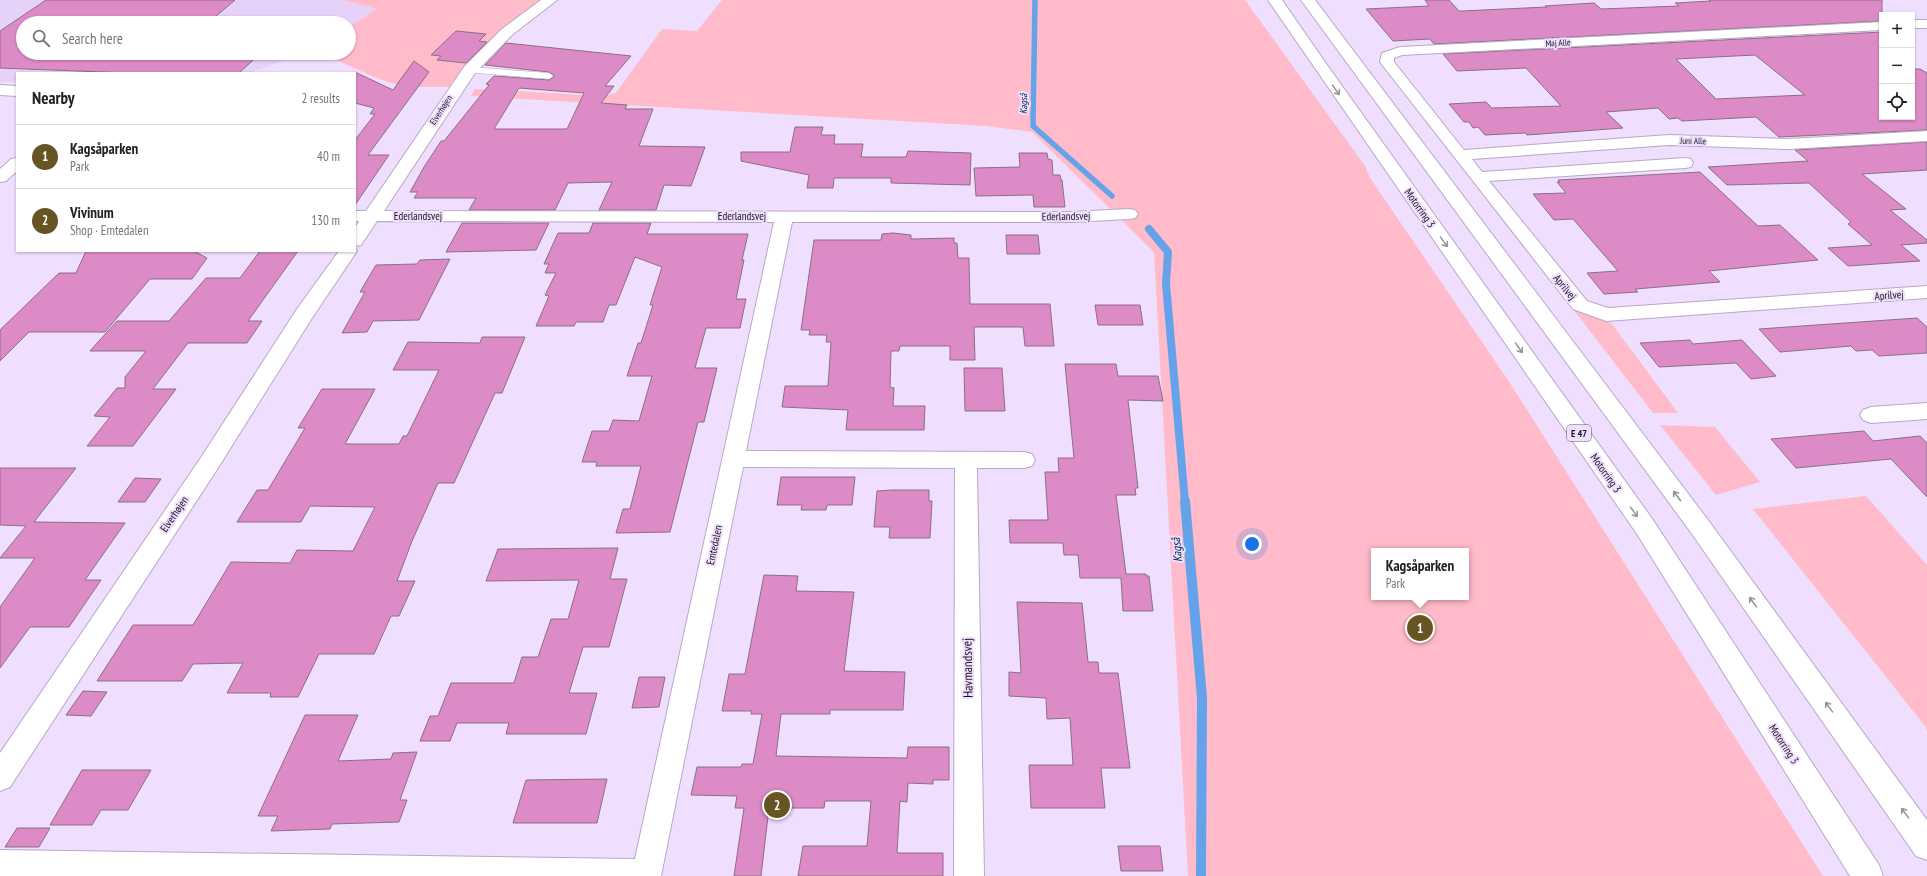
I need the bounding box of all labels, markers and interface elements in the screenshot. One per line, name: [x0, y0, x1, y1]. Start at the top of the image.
map controls: [1879, 12, 1915, 120]
button: +: [1879, 12, 1915, 48]
search box: [16, 16, 356, 60]
icon: search: [30, 27, 52, 49]
text: Search here: [62, 29, 123, 48]
street label: Maj Alle: [1545, 36, 1571, 50]
button: −: [1879, 48, 1915, 84]
one-way arrow: [1332, 84, 1340, 95]
button: locate: [1879, 84, 1915, 120]
text: Nearby: [32, 87, 75, 109]
text: 2 results: [301, 90, 340, 107]
street label: Elverhøjen: [427, 93, 455, 127]
water label: Kagså: [1017, 93, 1030, 114]
street label: Juni Alle: [1679, 135, 1706, 146]
text: Kagsåparken: [70, 139, 138, 158]
text: 1: [42, 148, 48, 165]
text: 40 m: [317, 148, 340, 165]
text: Park: [70, 158, 89, 175]
street label: Motorring 3: [1401, 186, 1439, 230]
text: Vivinum: [70, 203, 114, 222]
street label: Ederlandsvej: [394, 209, 442, 223]
street label: Ederlandsvej: [718, 209, 766, 223]
street label: Ederlandsvej: [1042, 209, 1090, 223]
text: 2: [42, 212, 48, 229]
text: 130 m: [311, 212, 340, 229]
text: Shop · Emtedalen: [70, 222, 149, 239]
one-way arrow: [1440, 236, 1448, 247]
street label: Aprilvej: [1550, 271, 1580, 303]
street label: Aprilvej: [1874, 287, 1904, 303]
one-way arrow: [1515, 343, 1523, 354]
road number: E 47: [1567, 425, 1591, 441]
street label: Motorring 3: [1587, 451, 1625, 495]
one-way arrow: [1673, 491, 1681, 502]
street label: Elverhøjen: [157, 493, 191, 535]
one-way arrow: [1630, 506, 1638, 517]
street label: Emtedalen: [703, 524, 725, 566]
your location: [1242, 534, 1262, 554]
water label: Kagså: [1168, 536, 1185, 563]
popup: [1371, 548, 1469, 600]
text: Kagsåparken: [1386, 556, 1454, 575]
text: Park: [1386, 575, 1405, 592]
one-way arrow: [1749, 596, 1757, 607]
pin: 1: [1407, 613, 1433, 643]
street label: Havmandsvej: [958, 638, 977, 698]
one-way arrow: [1825, 702, 1833, 713]
street label: Motorring 3: [1766, 721, 1802, 767]
pin: 2: [764, 790, 790, 820]
one-way arrow: [1901, 808, 1909, 819]

